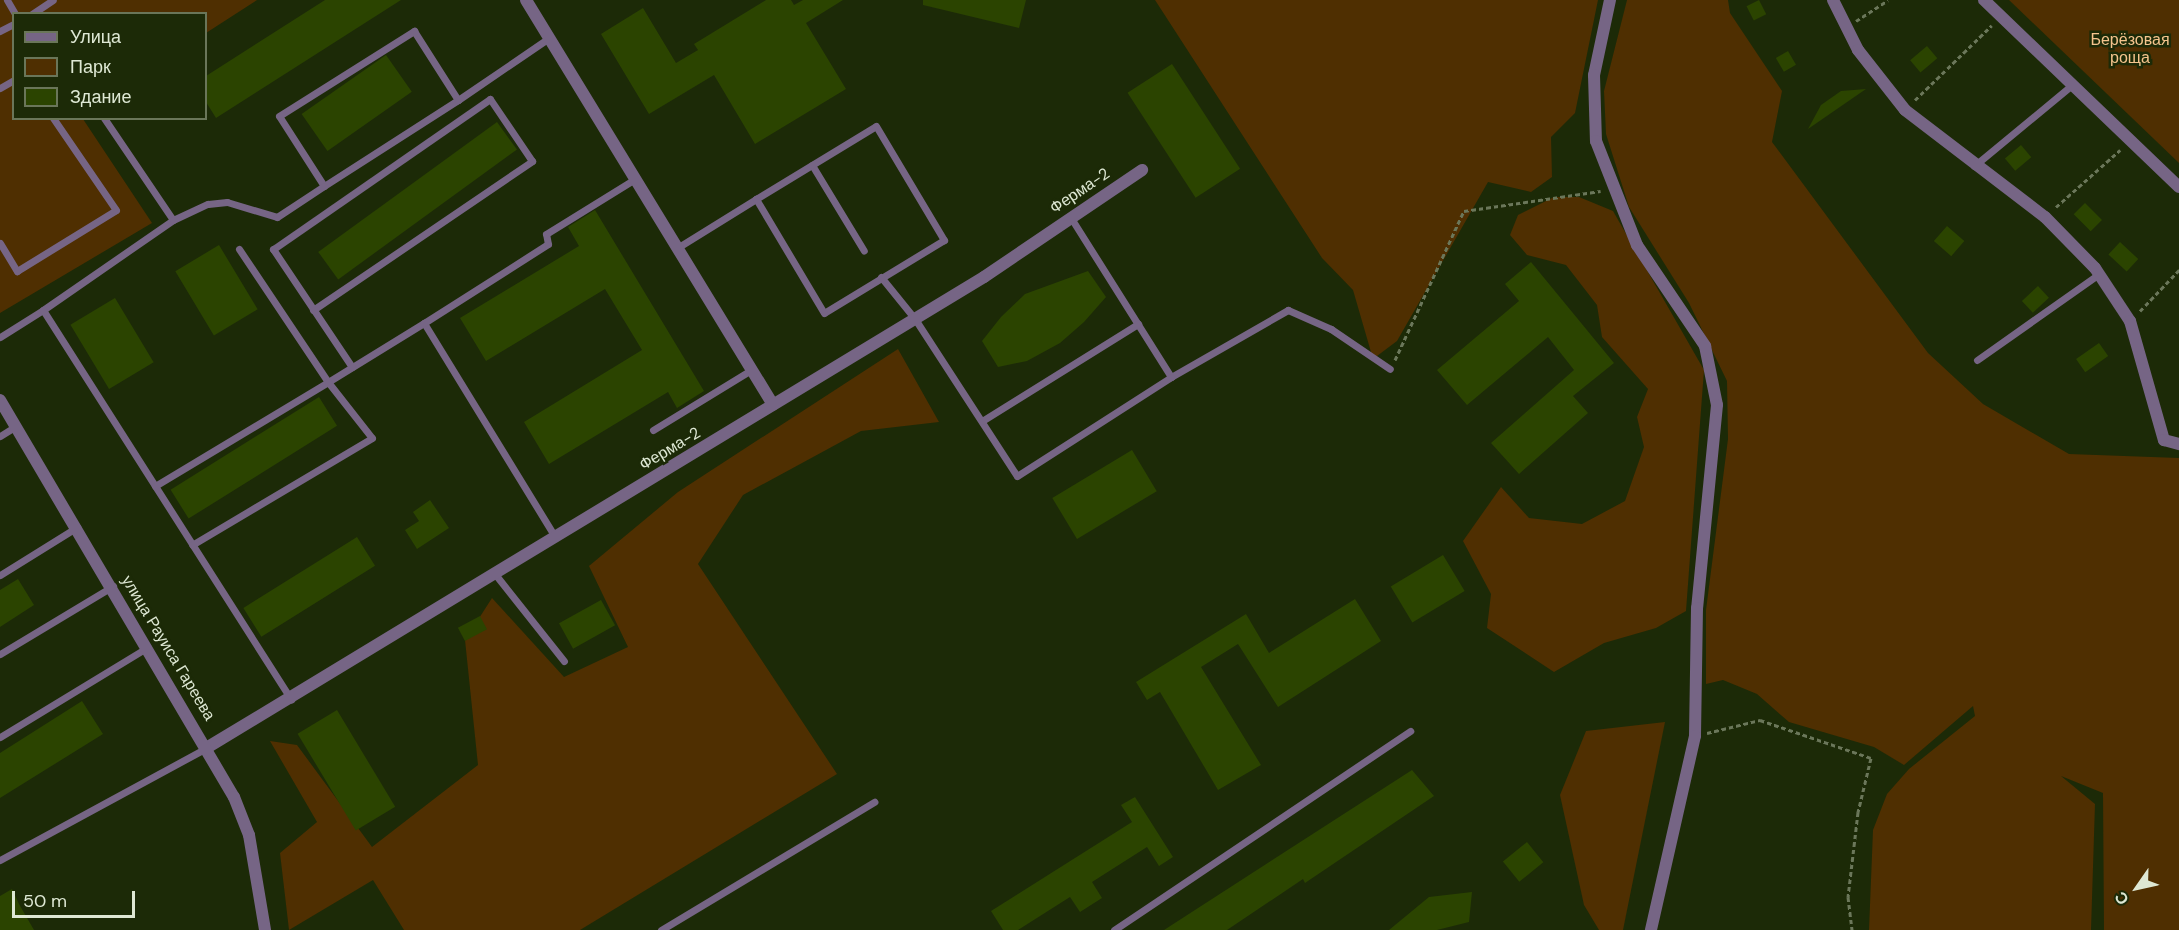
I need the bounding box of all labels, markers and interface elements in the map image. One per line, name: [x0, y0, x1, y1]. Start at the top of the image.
legend: [12, 12, 207, 120]
text: Улица: [70, 25, 121, 49]
park label: Берёзовая роща: [2090, 30, 2170, 68]
text: Парк: [70, 55, 111, 79]
text: Здание: [70, 85, 131, 109]
street label: Ферма-2: [1047, 164, 1113, 218]
street label: Ферма-2: [636, 423, 704, 475]
street label: улица Рауиса Гареева: [117, 572, 219, 724]
north arrow: [2107, 858, 2167, 918]
scale bar: [15, 879, 138, 917]
text: С: [2110, 888, 2134, 909]
text: 50 m: [23, 889, 67, 913]

